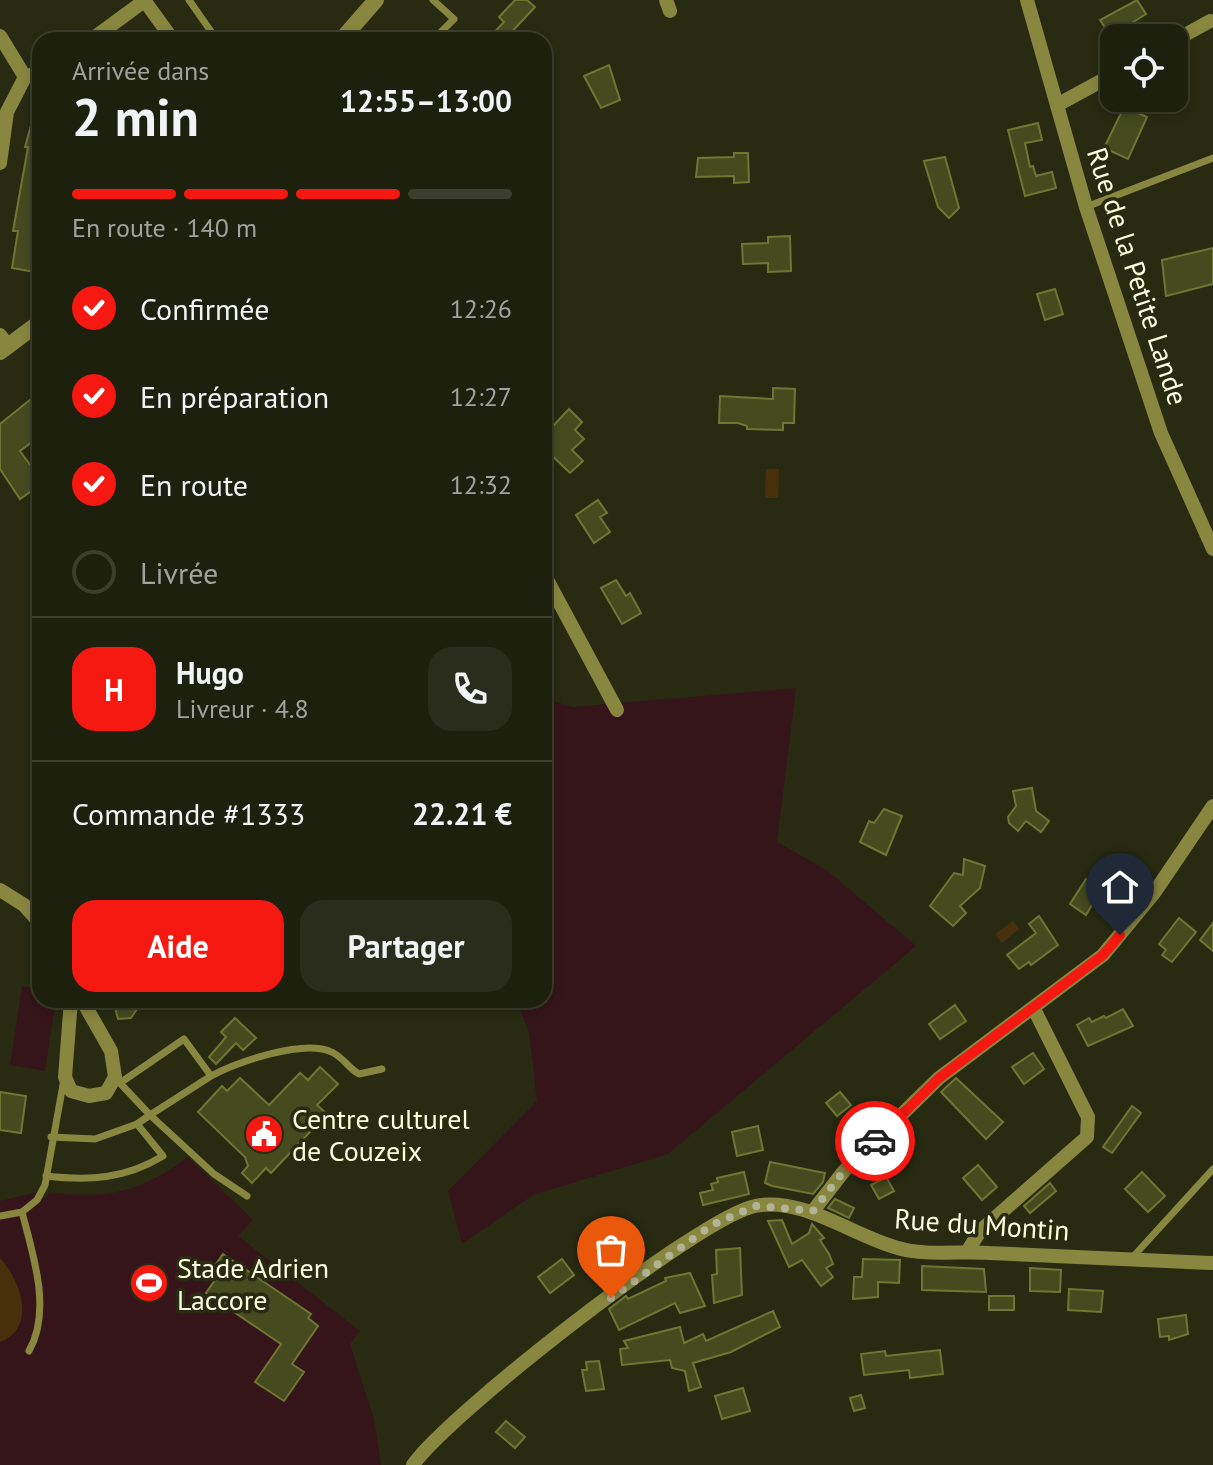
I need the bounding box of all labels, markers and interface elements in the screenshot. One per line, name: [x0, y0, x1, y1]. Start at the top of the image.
map controls: [1100, 24, 1188, 112]
button: locate: [1100, 24, 1188, 112]
text: Arrivée dans: [72, 54, 209, 87]
text: 12:55–13:00: [340, 81, 512, 120]
text: 2 min: [72, 83, 199, 150]
street label: Rue de la Petite Lande: [1079, 143, 1197, 409]
text: En route · 140 m: [72, 211, 257, 244]
icon: check: [72, 286, 116, 330]
text: Confirmée: [140, 289, 269, 328]
text: 12:26: [450, 292, 512, 325]
icon: check: [72, 374, 116, 418]
text: En préparation: [140, 377, 329, 416]
text: 12:27: [450, 380, 512, 413]
icon: check: [72, 462, 116, 506]
text: En route: [140, 465, 248, 504]
text: 12:32: [450, 468, 512, 501]
text: Livrée: [140, 553, 218, 592]
button: phone: [428, 647, 512, 731]
text: Hugo: [176, 653, 244, 692]
text: H: [104, 670, 124, 709]
text: Livreur · 4.8: [176, 692, 309, 725]
text: Commande #1333: [72, 794, 305, 833]
text: 22.21 €: [412, 794, 512, 833]
pin: [1086, 853, 1154, 935]
icon: home: [1098, 865, 1142, 909]
button: Aide: [72, 900, 284, 992]
button: Partager: [300, 900, 512, 992]
place label: Centre culturel de Couzeix: [292, 1100, 470, 1169]
courier: [835, 1101, 915, 1181]
public building icon: Centre culturel de Couzeix: [243, 1113, 285, 1155]
icon: car: [853, 1119, 897, 1163]
street label: Rue du Montin: [893, 1199, 1071, 1249]
pin: [577, 1216, 645, 1298]
icon: bag: [589, 1228, 633, 1272]
place label: Stade Adrien Laccore: [177, 1249, 329, 1318]
sports icon: Stade Adrien Laccore: [128, 1262, 170, 1304]

